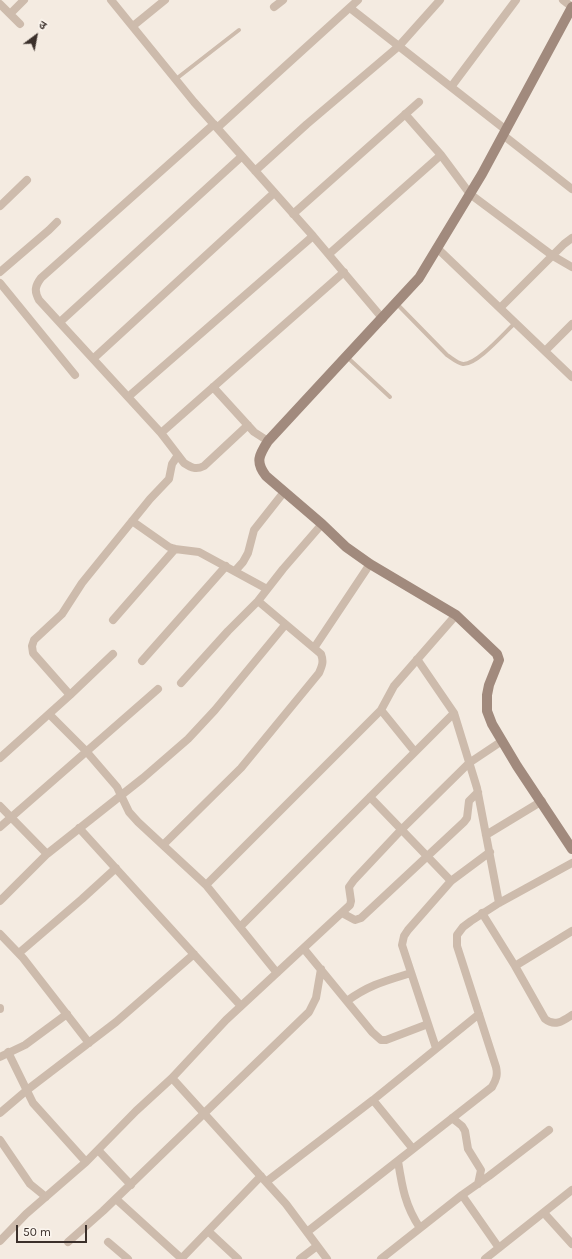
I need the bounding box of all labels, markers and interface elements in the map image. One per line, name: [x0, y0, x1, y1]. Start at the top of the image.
north arrow: [16, 16, 56, 56]
text: उ: [36, 18, 49, 33]
scale bar: [18, 1217, 89, 1243]
text: 50 m: [23, 1225, 51, 1239]

